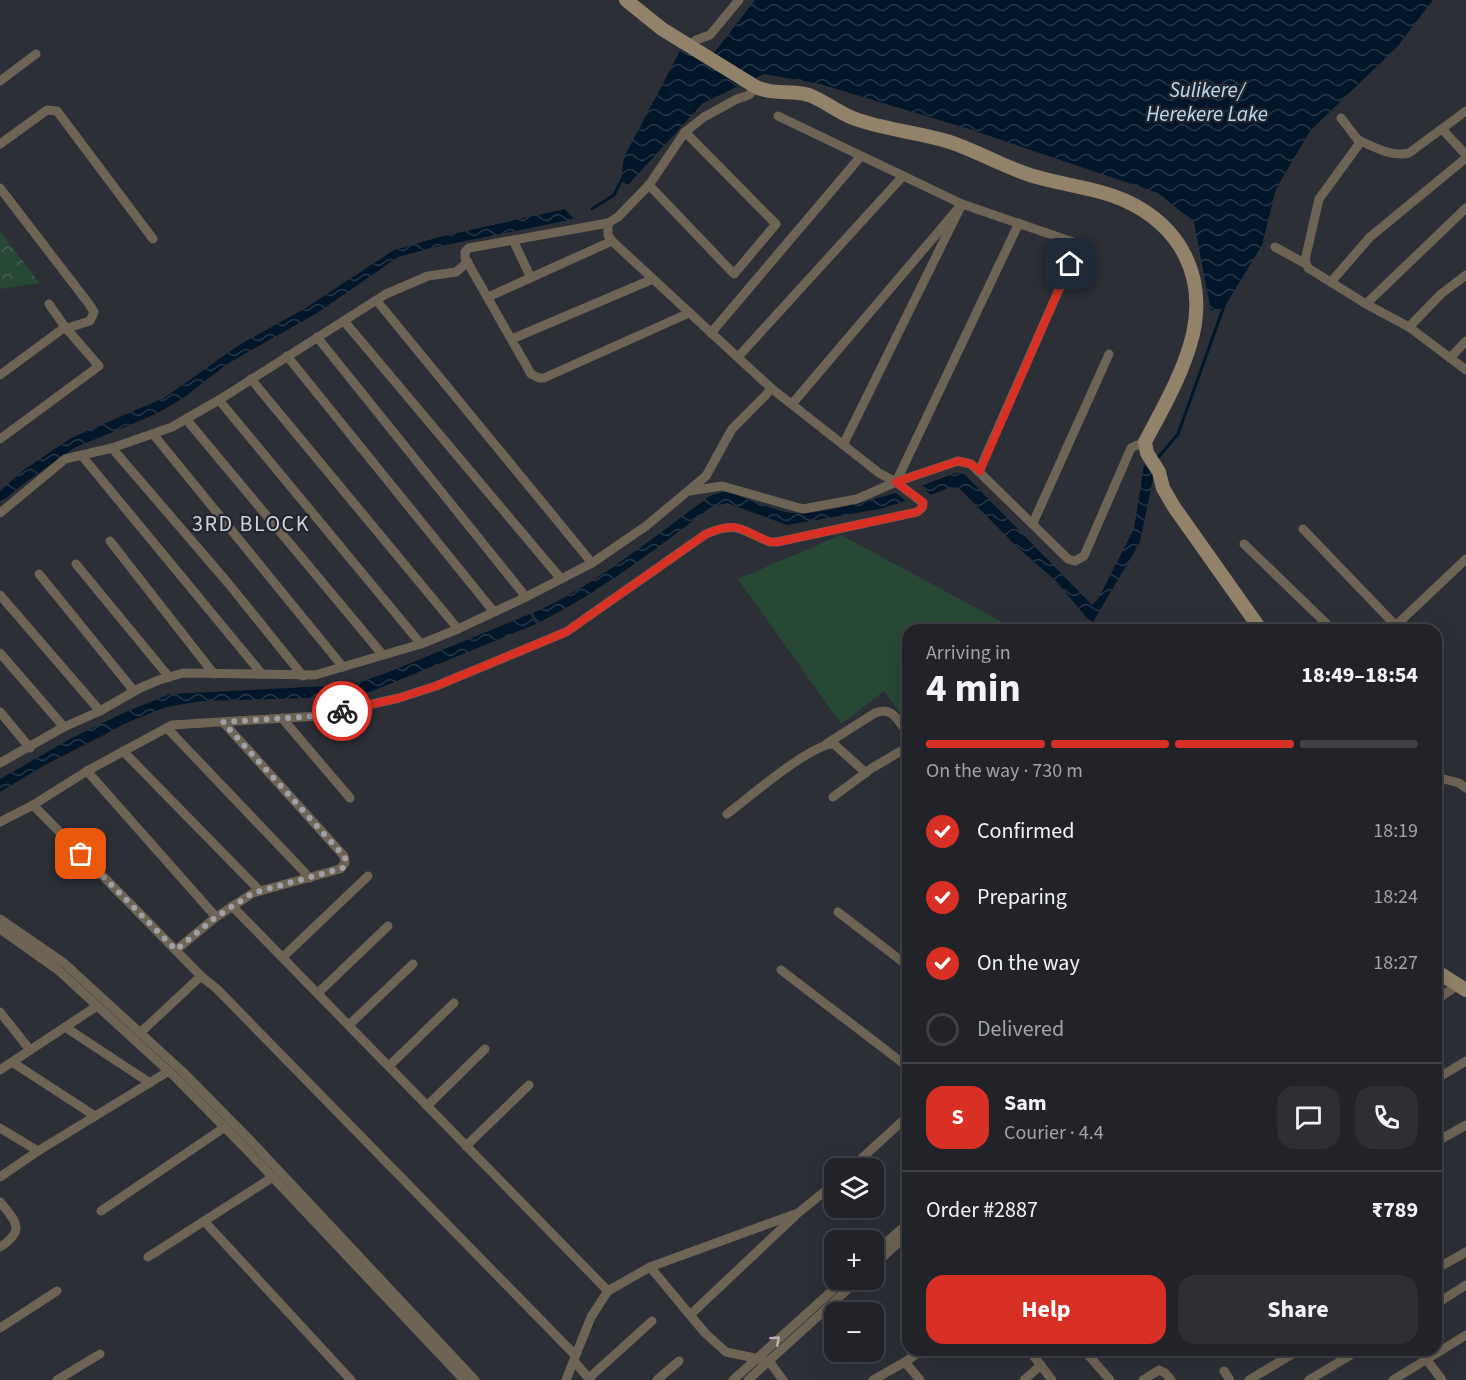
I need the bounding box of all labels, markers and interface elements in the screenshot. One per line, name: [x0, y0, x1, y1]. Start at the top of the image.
water label: Sulikere/ Herekere Lake: [1146, 75, 1268, 129]
pin: [1044, 238, 1095, 289]
icon: home: [1053, 247, 1086, 280]
district label: 3RD BLOCK: [192, 508, 310, 540]
text: Arriving in: [926, 639, 1011, 667]
text: 18:49–18:54: [1301, 659, 1418, 691]
text: 4 min: [926, 661, 1021, 717]
courier: [312, 681, 372, 741]
icon: bike: [326, 695, 359, 728]
text: On the way · 730 m: [926, 757, 1083, 785]
icon: check: [926, 815, 959, 848]
text: Confirmed: [977, 815, 1074, 847]
text: 18:19: [1373, 817, 1418, 845]
pin: [55, 828, 106, 879]
icon: bag: [64, 837, 97, 870]
icon: check: [926, 881, 959, 914]
text: Preparing: [977, 881, 1067, 913]
text: 18:24: [1373, 883, 1418, 911]
icon: check: [926, 947, 959, 980]
text: On the way: [977, 947, 1080, 979]
text: 18:27: [1373, 949, 1418, 977]
text: Delivered: [977, 1013, 1064, 1045]
button: chat: [1277, 1086, 1340, 1149]
button: phone: [1355, 1086, 1418, 1149]
text: Sam: [1004, 1087, 1047, 1119]
text: S: [951, 1101, 964, 1133]
text: Courier · 4.4: [1004, 1119, 1104, 1147]
map controls: [824, 1158, 884, 1362]
button: layers: [824, 1158, 884, 1218]
text: Order #2887: [926, 1194, 1038, 1226]
text: ₹789: [1372, 1194, 1418, 1226]
button: +: [824, 1230, 884, 1290]
button: Help: [926, 1275, 1166, 1344]
button: Share: [1178, 1275, 1418, 1344]
button: −: [824, 1302, 884, 1362]
one-way arrow: [769, 1336, 780, 1347]

